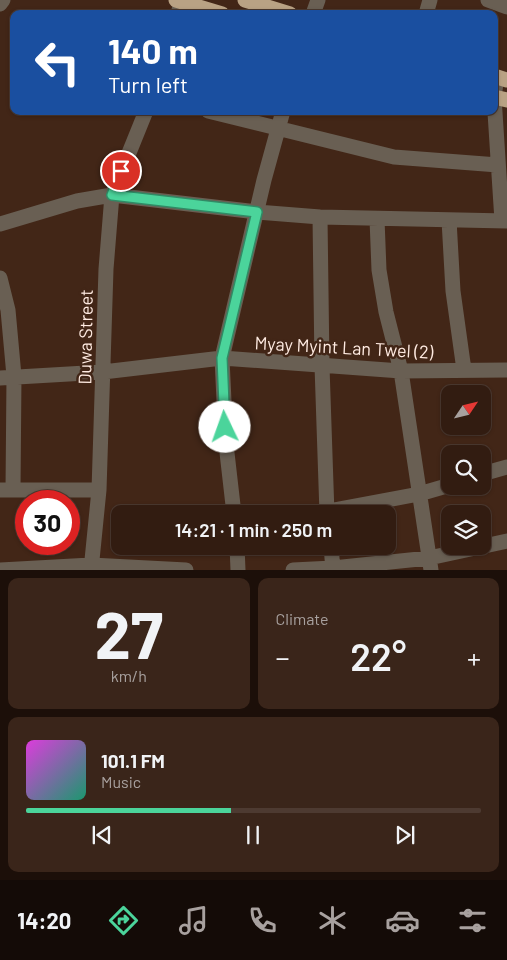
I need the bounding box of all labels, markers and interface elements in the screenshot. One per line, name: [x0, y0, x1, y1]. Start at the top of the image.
text: 140 m: [108, 29, 198, 71]
icon: left: [25, 30, 90, 95]
text: Turn left: [108, 71, 188, 97]
pin: [100, 150, 142, 192]
icon: arrive: [107, 157, 135, 185]
street label: Duwa Street: [73, 289, 97, 385]
street label: Myay Myint Lan Twel (2): [254, 331, 434, 363]
north arrow: [441, 385, 491, 435]
map controls: [441, 385, 491, 555]
position arrow: [198, 400, 250, 452]
button: search: [441, 445, 491, 495]
speed limit sign: 30: [15, 490, 80, 555]
button: layers: [441, 505, 491, 555]
text: 14:21 · 1 min · 250 m: [175, 518, 332, 541]
text: 27: [94, 594, 163, 672]
text: Climate: [276, 609, 328, 628]
text: 22°: [350, 633, 406, 679]
text: −: [276, 640, 290, 674]
text: +: [467, 640, 481, 674]
text: km/h: [111, 666, 147, 685]
text: 101.1 FM: [101, 749, 165, 772]
text: Music: [101, 772, 141, 791]
icon: previous: [88, 821, 116, 849]
icon: pause: [239, 821, 267, 849]
icon: next: [391, 821, 419, 849]
icon: directions: [106, 903, 141, 938]
icon: music: [176, 903, 211, 938]
icon: phone: [245, 903, 280, 938]
icon: climate: [315, 903, 350, 938]
icon: car: [385, 903, 420, 938]
icon: filters: [455, 903, 490, 938]
text: 14:20: [17, 907, 71, 933]

